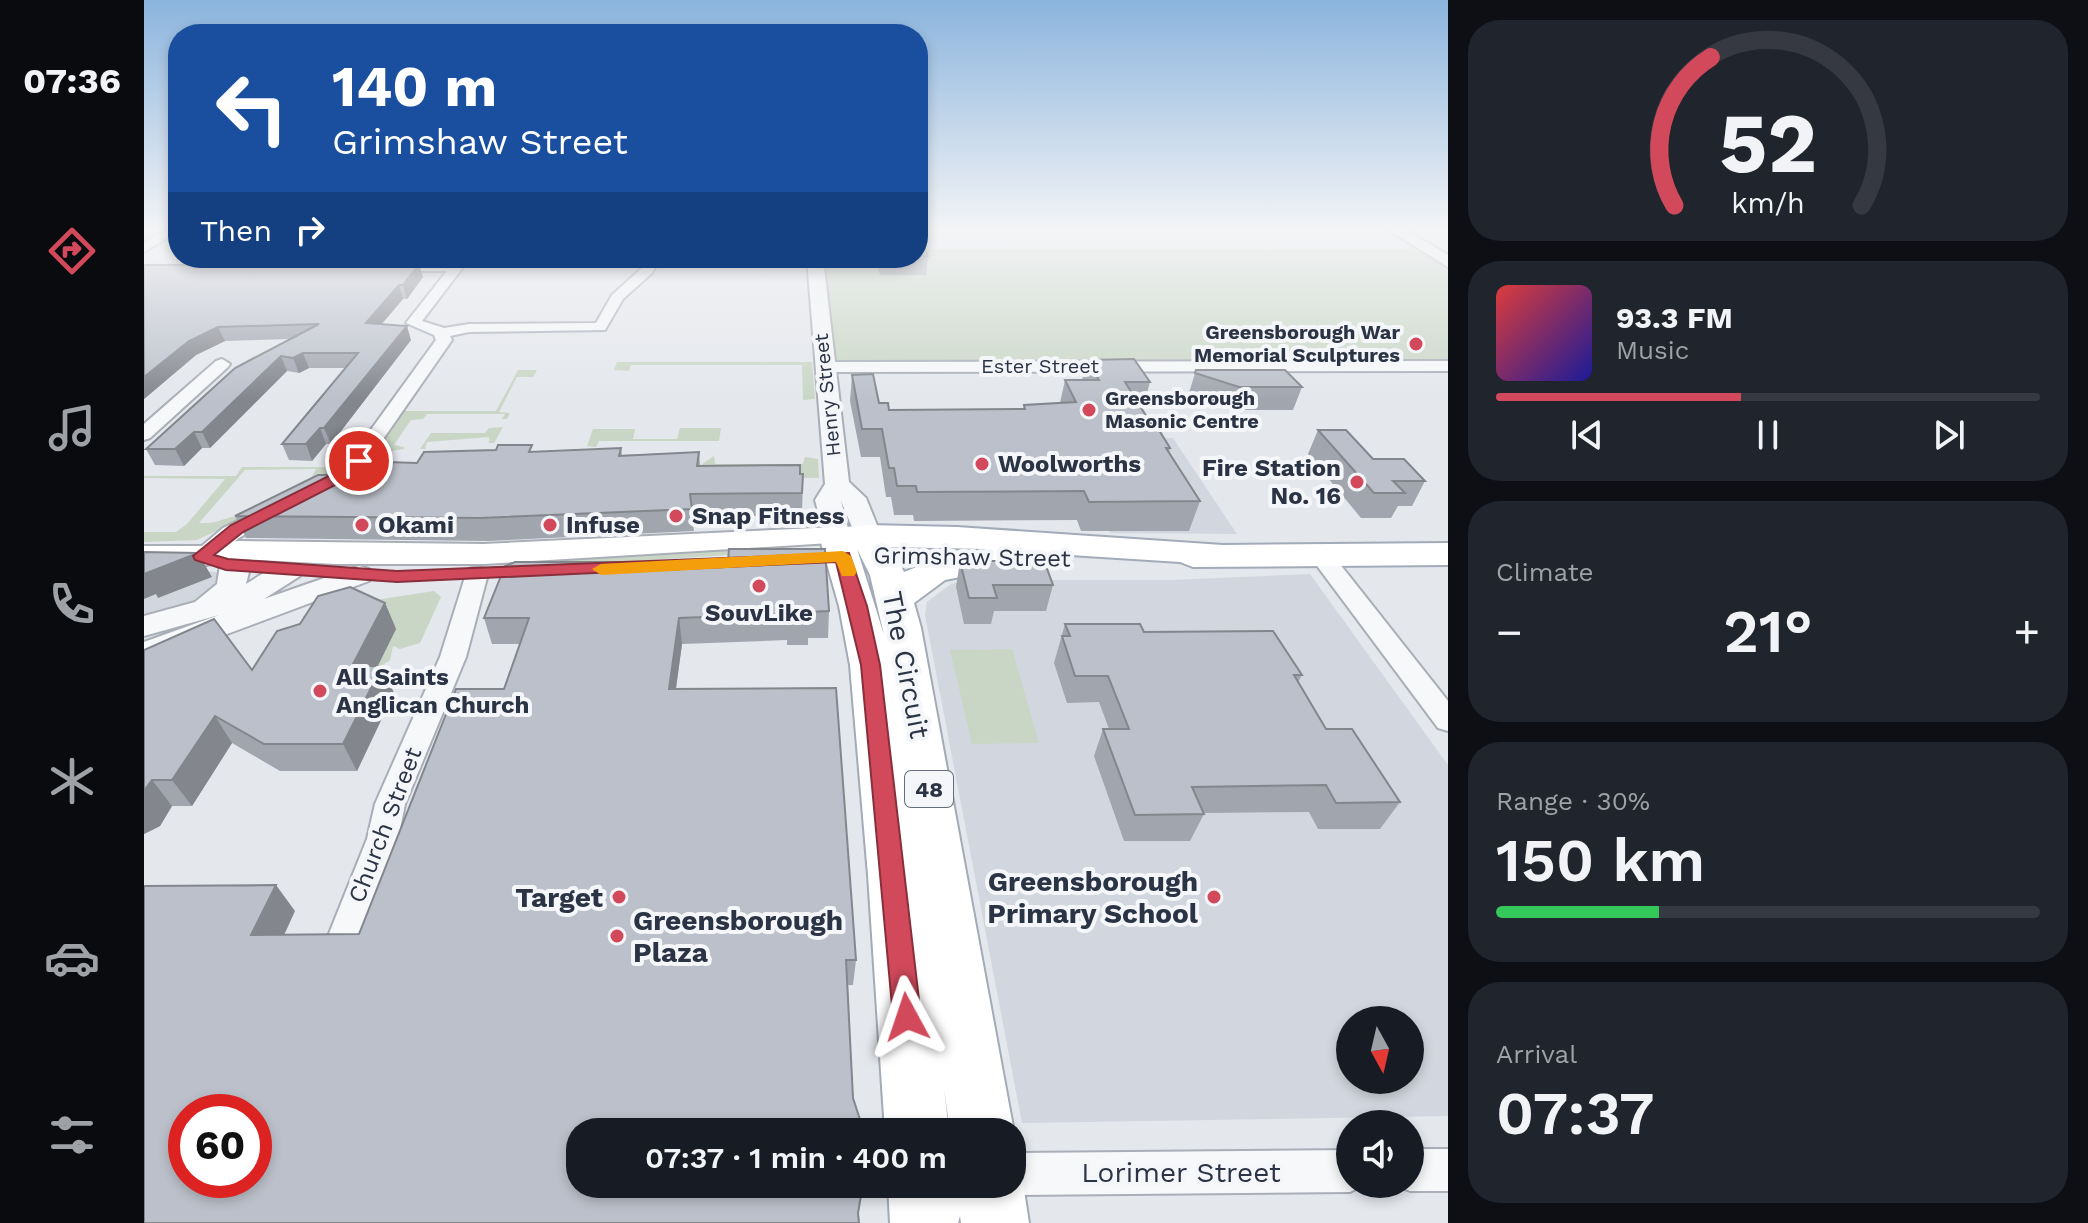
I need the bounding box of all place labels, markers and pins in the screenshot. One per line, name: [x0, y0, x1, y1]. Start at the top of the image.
place label: Greensborough War Memorial Sculptures: [1194, 320, 1400, 367]
marker: Greensborough War Memorial Sculptures: [1407, 335, 1425, 353]
place label: Greensborough Masonic Centre: [1105, 386, 1259, 433]
marker: Greensborough Masonic Centre: [1080, 401, 1098, 419]
pin: [325, 427, 393, 495]
place label: Woolworths: [998, 450, 1141, 478]
place label: Fire Station No. 16: [1202, 454, 1341, 510]
marker: Woolworths: [973, 455, 991, 473]
marker: Fire Station No. 16: [1348, 473, 1366, 491]
place label: Snap Fitness: [692, 502, 845, 530]
marker: Snap Fitness: [667, 507, 685, 525]
place label: Okami: [378, 511, 454, 539]
place label: Infuse: [566, 511, 640, 539]
marker: Okami: [353, 516, 371, 534]
marker: Infuse: [541, 516, 559, 534]
marker: SouvLike: [750, 577, 768, 595]
place label: SouvLike: [705, 599, 813, 627]
place label: All Saints Anglican Church: [336, 663, 529, 719]
marker: All Saints Anglican Church: [311, 682, 329, 700]
place label: Greensborough Primary School: [987, 865, 1199, 930]
place label: Target: [515, 881, 603, 914]
marker: Target: [610, 888, 628, 906]
marker: Greensborough Primary School: [1205, 888, 1223, 906]
place label: Greensborough Plaza: [633, 904, 843, 969]
marker: Greensborough Plaza: [608, 927, 626, 945]

